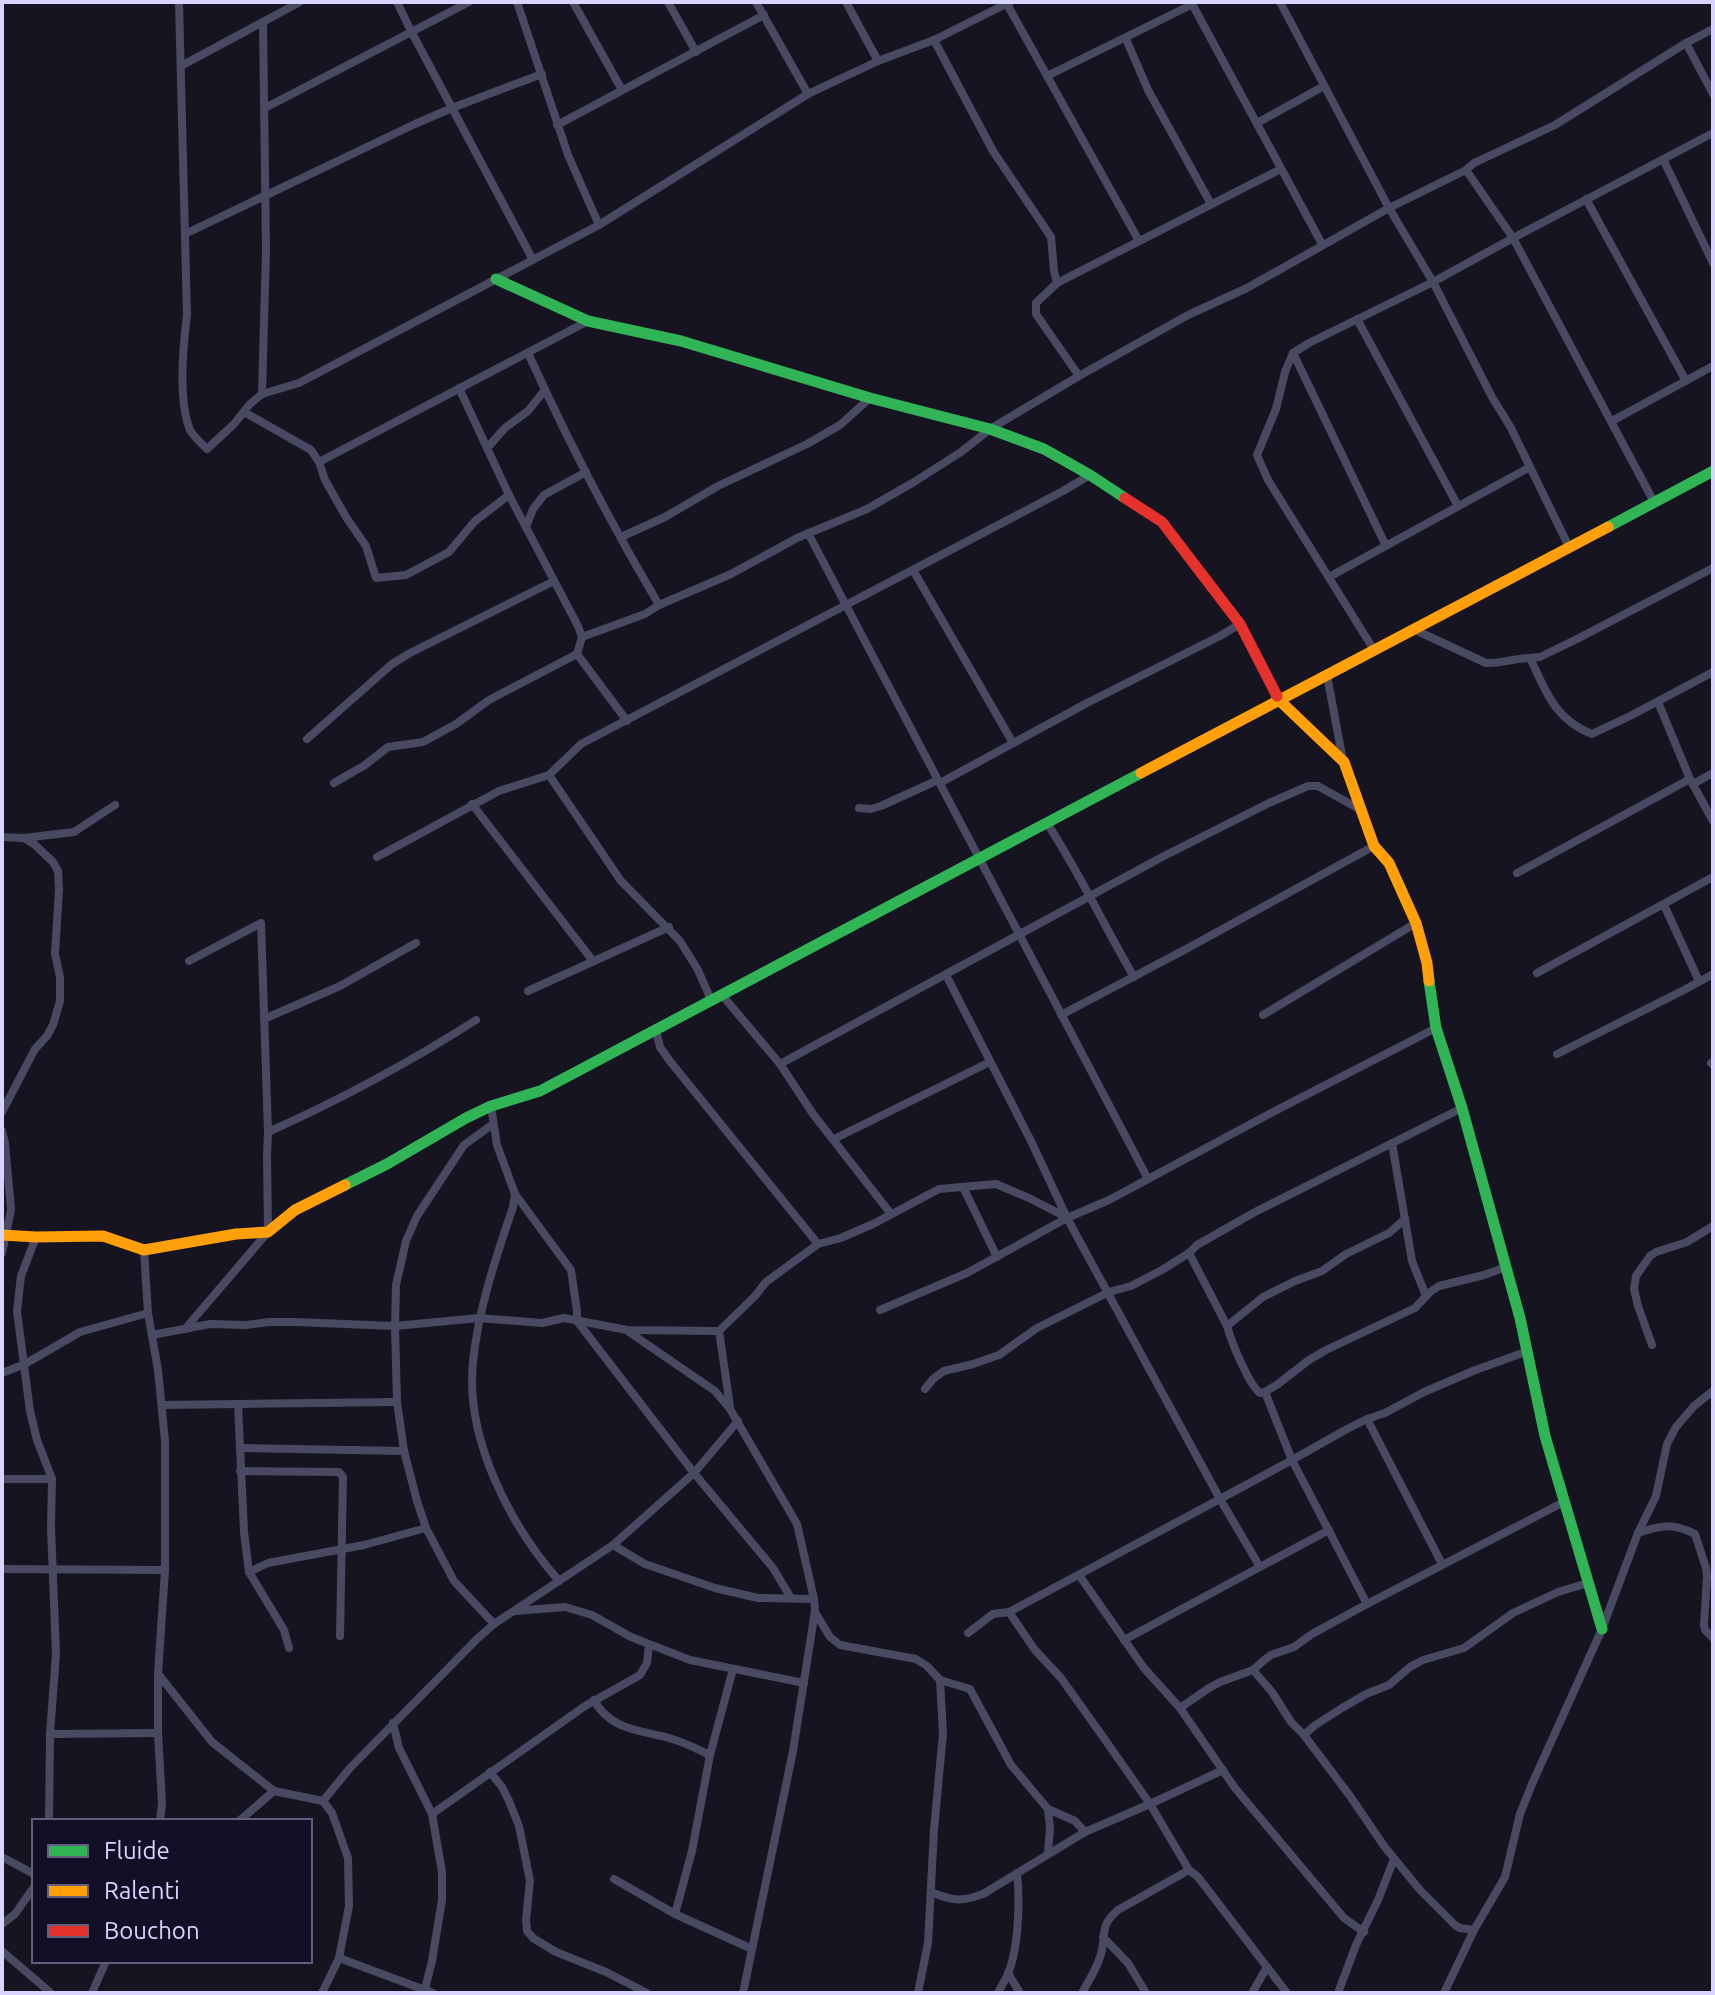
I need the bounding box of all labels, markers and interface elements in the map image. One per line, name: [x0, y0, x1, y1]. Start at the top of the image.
legend: [32, 1819, 312, 1963]
text: Fluide: [104, 1837, 170, 1864]
text: Ralenti: [104, 1877, 180, 1904]
text: Bouchon: [104, 1917, 200, 1944]

